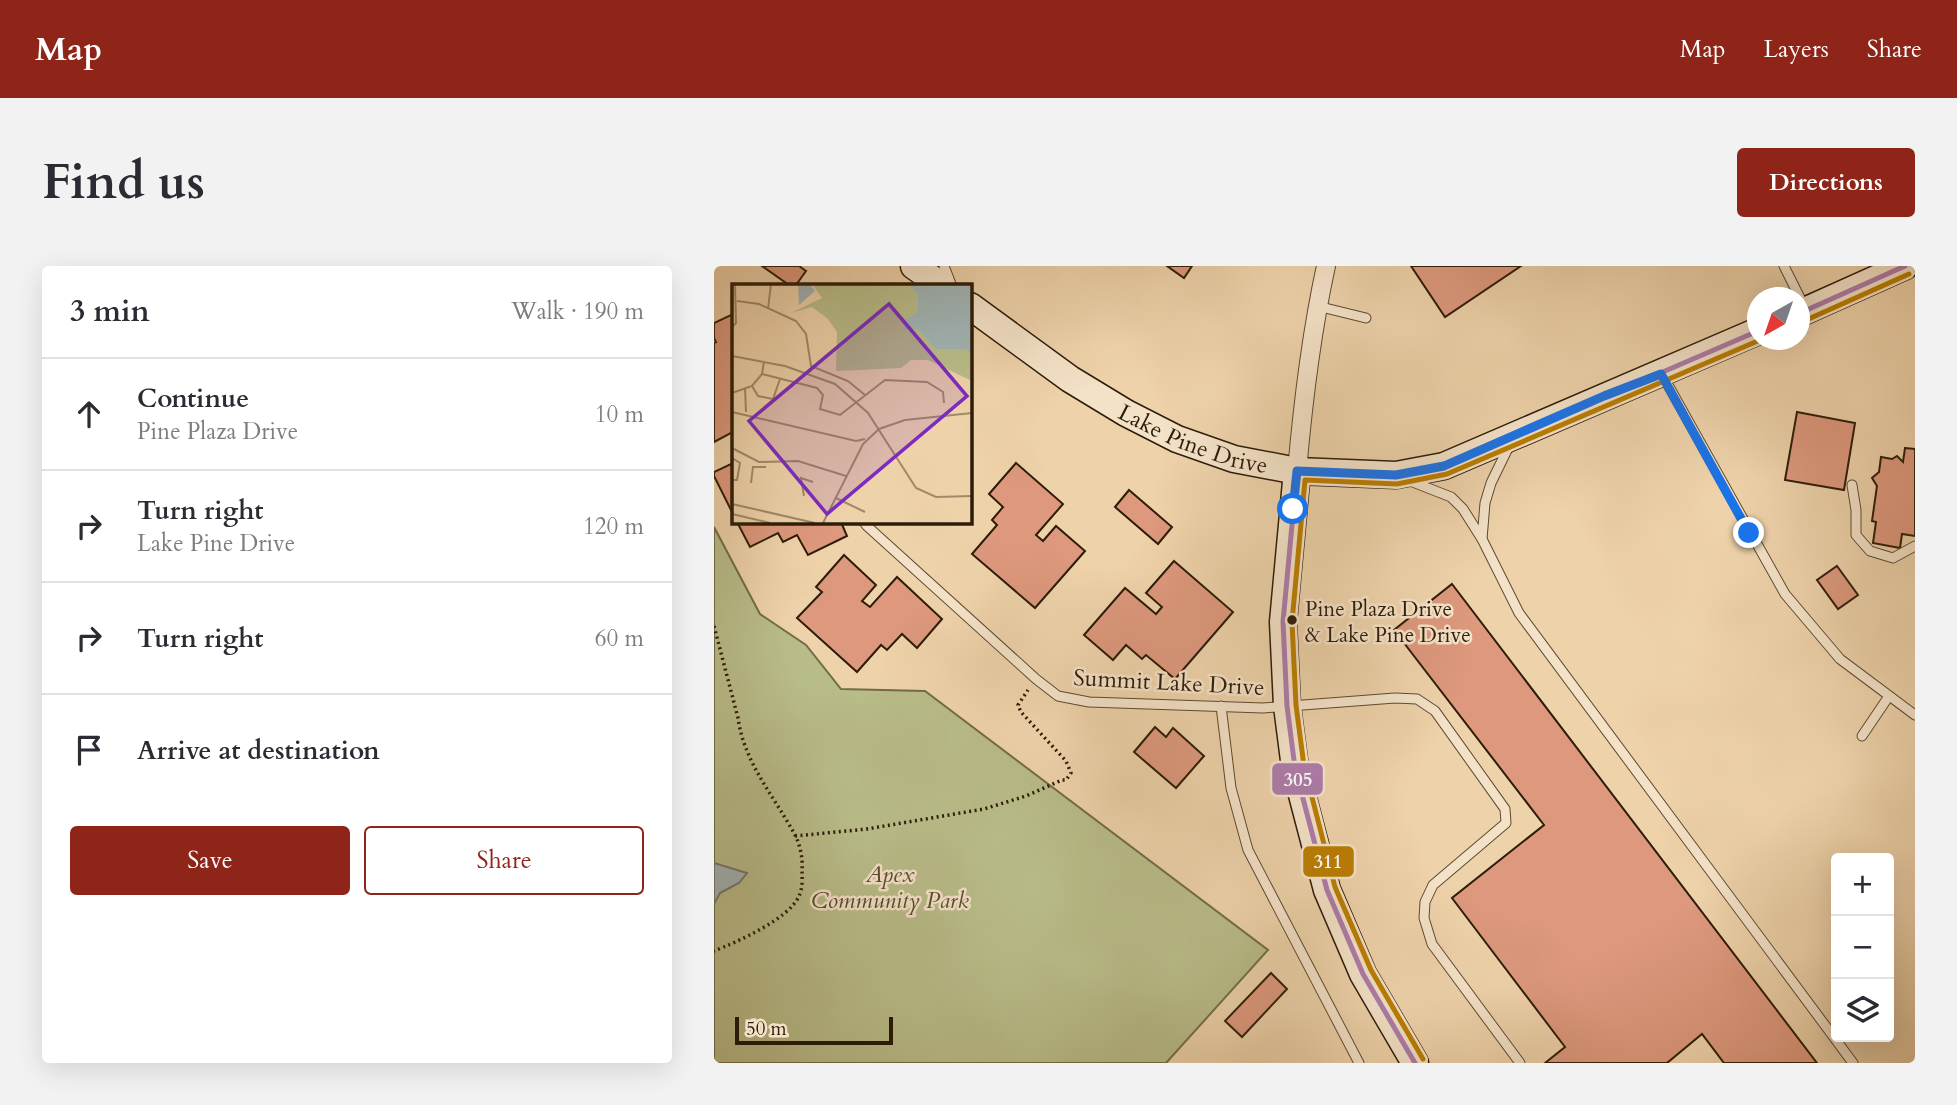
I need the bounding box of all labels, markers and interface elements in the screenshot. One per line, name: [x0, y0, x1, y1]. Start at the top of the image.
text: Map: [35, 27, 102, 72]
text: Map: [1680, 33, 1726, 66]
text: Layers: [1764, 33, 1829, 66]
text: Share: [1867, 33, 1922, 66]
button: Directions: [1737, 148, 1915, 217]
text: Find us: [42, 149, 205, 216]
inset map: [732, 284, 971, 523]
north arrow: [1747, 287, 1810, 350]
text: 3 min: [70, 291, 150, 332]
text: Walk · 190 m: [511, 296, 644, 327]
text: Continue: [137, 381, 249, 416]
icon: ahead: [70, 395, 108, 433]
street label: Lake Pine Drive: [1113, 397, 1270, 481]
text: 10 m: [595, 399, 644, 430]
text: Pine Plaza Drive: [137, 416, 298, 447]
text: Turn right: [137, 493, 264, 528]
route start: [1277, 493, 1308, 524]
icon: right: [70, 507, 108, 545]
text: 120 m: [583, 511, 644, 542]
route end: [1733, 517, 1764, 548]
text: Lake Pine Drive: [137, 528, 295, 559]
place label: Pine Plaza Drive & Lake Pine Drive: [1305, 595, 1471, 650]
marker: Pine Plaza Drive & Lake Pine Drive: [1285, 613, 1299, 627]
icon: right: [70, 619, 108, 657]
text: Turn right: [137, 621, 264, 656]
text: 60 m: [595, 623, 644, 654]
street label: Summit Lake Drive: [1073, 662, 1265, 703]
icon: arrive: [70, 731, 108, 769]
text: Arrive at destination: [137, 733, 380, 768]
line badge: 305: [1271, 762, 1324, 796]
text: 305: [1283, 767, 1313, 793]
button: Save: [70, 826, 350, 895]
button: Share: [364, 826, 644, 895]
line badge: 311: [1302, 845, 1355, 878]
text: 311: [1313, 849, 1343, 875]
map controls: [1831, 853, 1894, 1042]
button: +: [1831, 853, 1894, 916]
park label: Apex Community Park: [811, 859, 970, 916]
button: −: [1831, 916, 1894, 979]
button: layers: [1831, 979, 1894, 1042]
scale bar: [735, 1014, 892, 1046]
text: 50 m: [746, 1016, 787, 1042]

